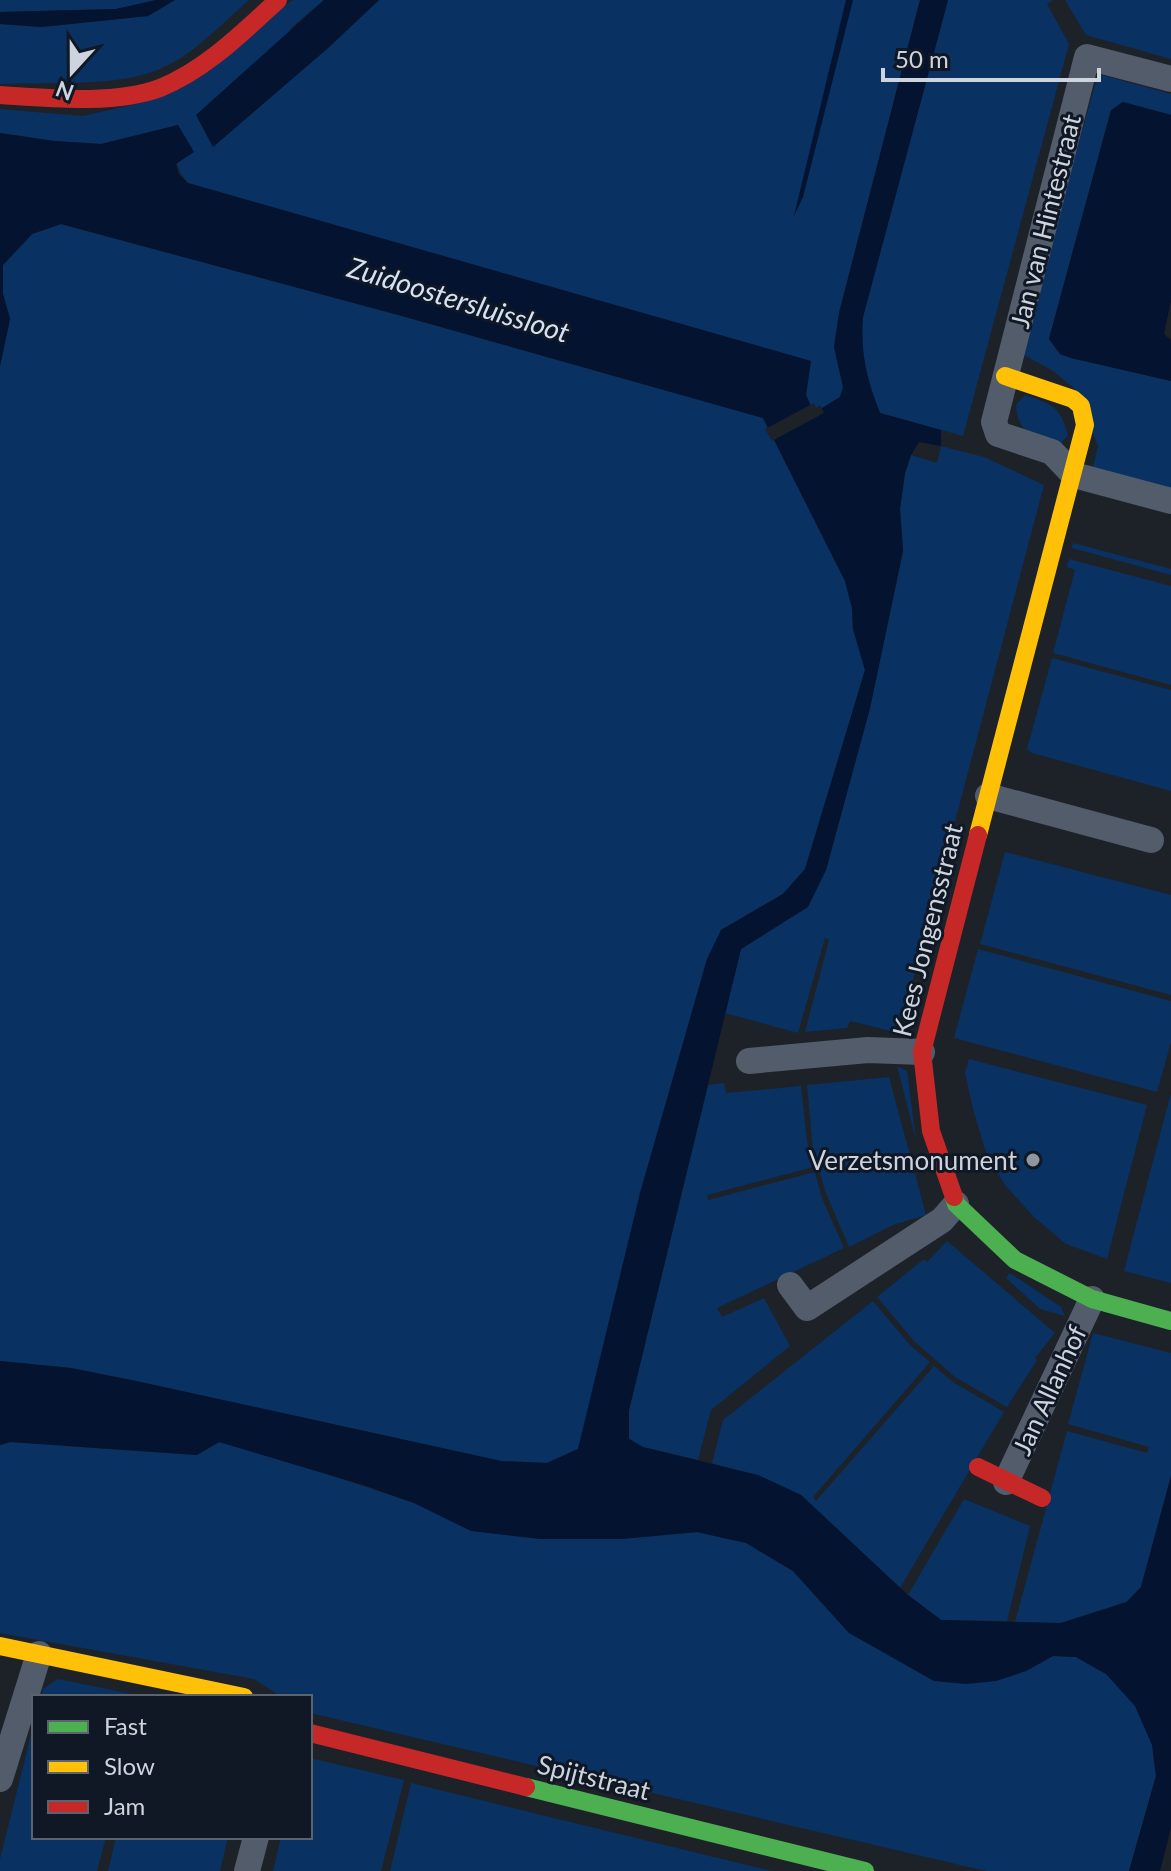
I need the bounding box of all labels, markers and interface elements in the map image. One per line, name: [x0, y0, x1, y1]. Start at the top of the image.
north arrow: [32, 32, 112, 112]
scale bar: [883, 32, 1099, 82]
text: 50 m: [895, 44, 949, 73]
text: N: [52, 75, 77, 107]
street label: Jan van Hintestraat: [1003, 110, 1087, 331]
water label: Zuidoostersluissloot: [343, 249, 574, 349]
street label: Kees Jongensstraat: [885, 820, 969, 1040]
place label: Verzetsmonument: [809, 1144, 1018, 1176]
marker: Verzetsmonument: [1024, 1151, 1042, 1169]
street label: Jan Allanhof: [1005, 1320, 1093, 1460]
legend: [32, 1695, 312, 1839]
text: Fast: [104, 1711, 147, 1740]
street label: Spijtstraat: [534, 1748, 654, 1807]
text: Slow: [104, 1751, 155, 1780]
text: Jam: [104, 1791, 145, 1820]

